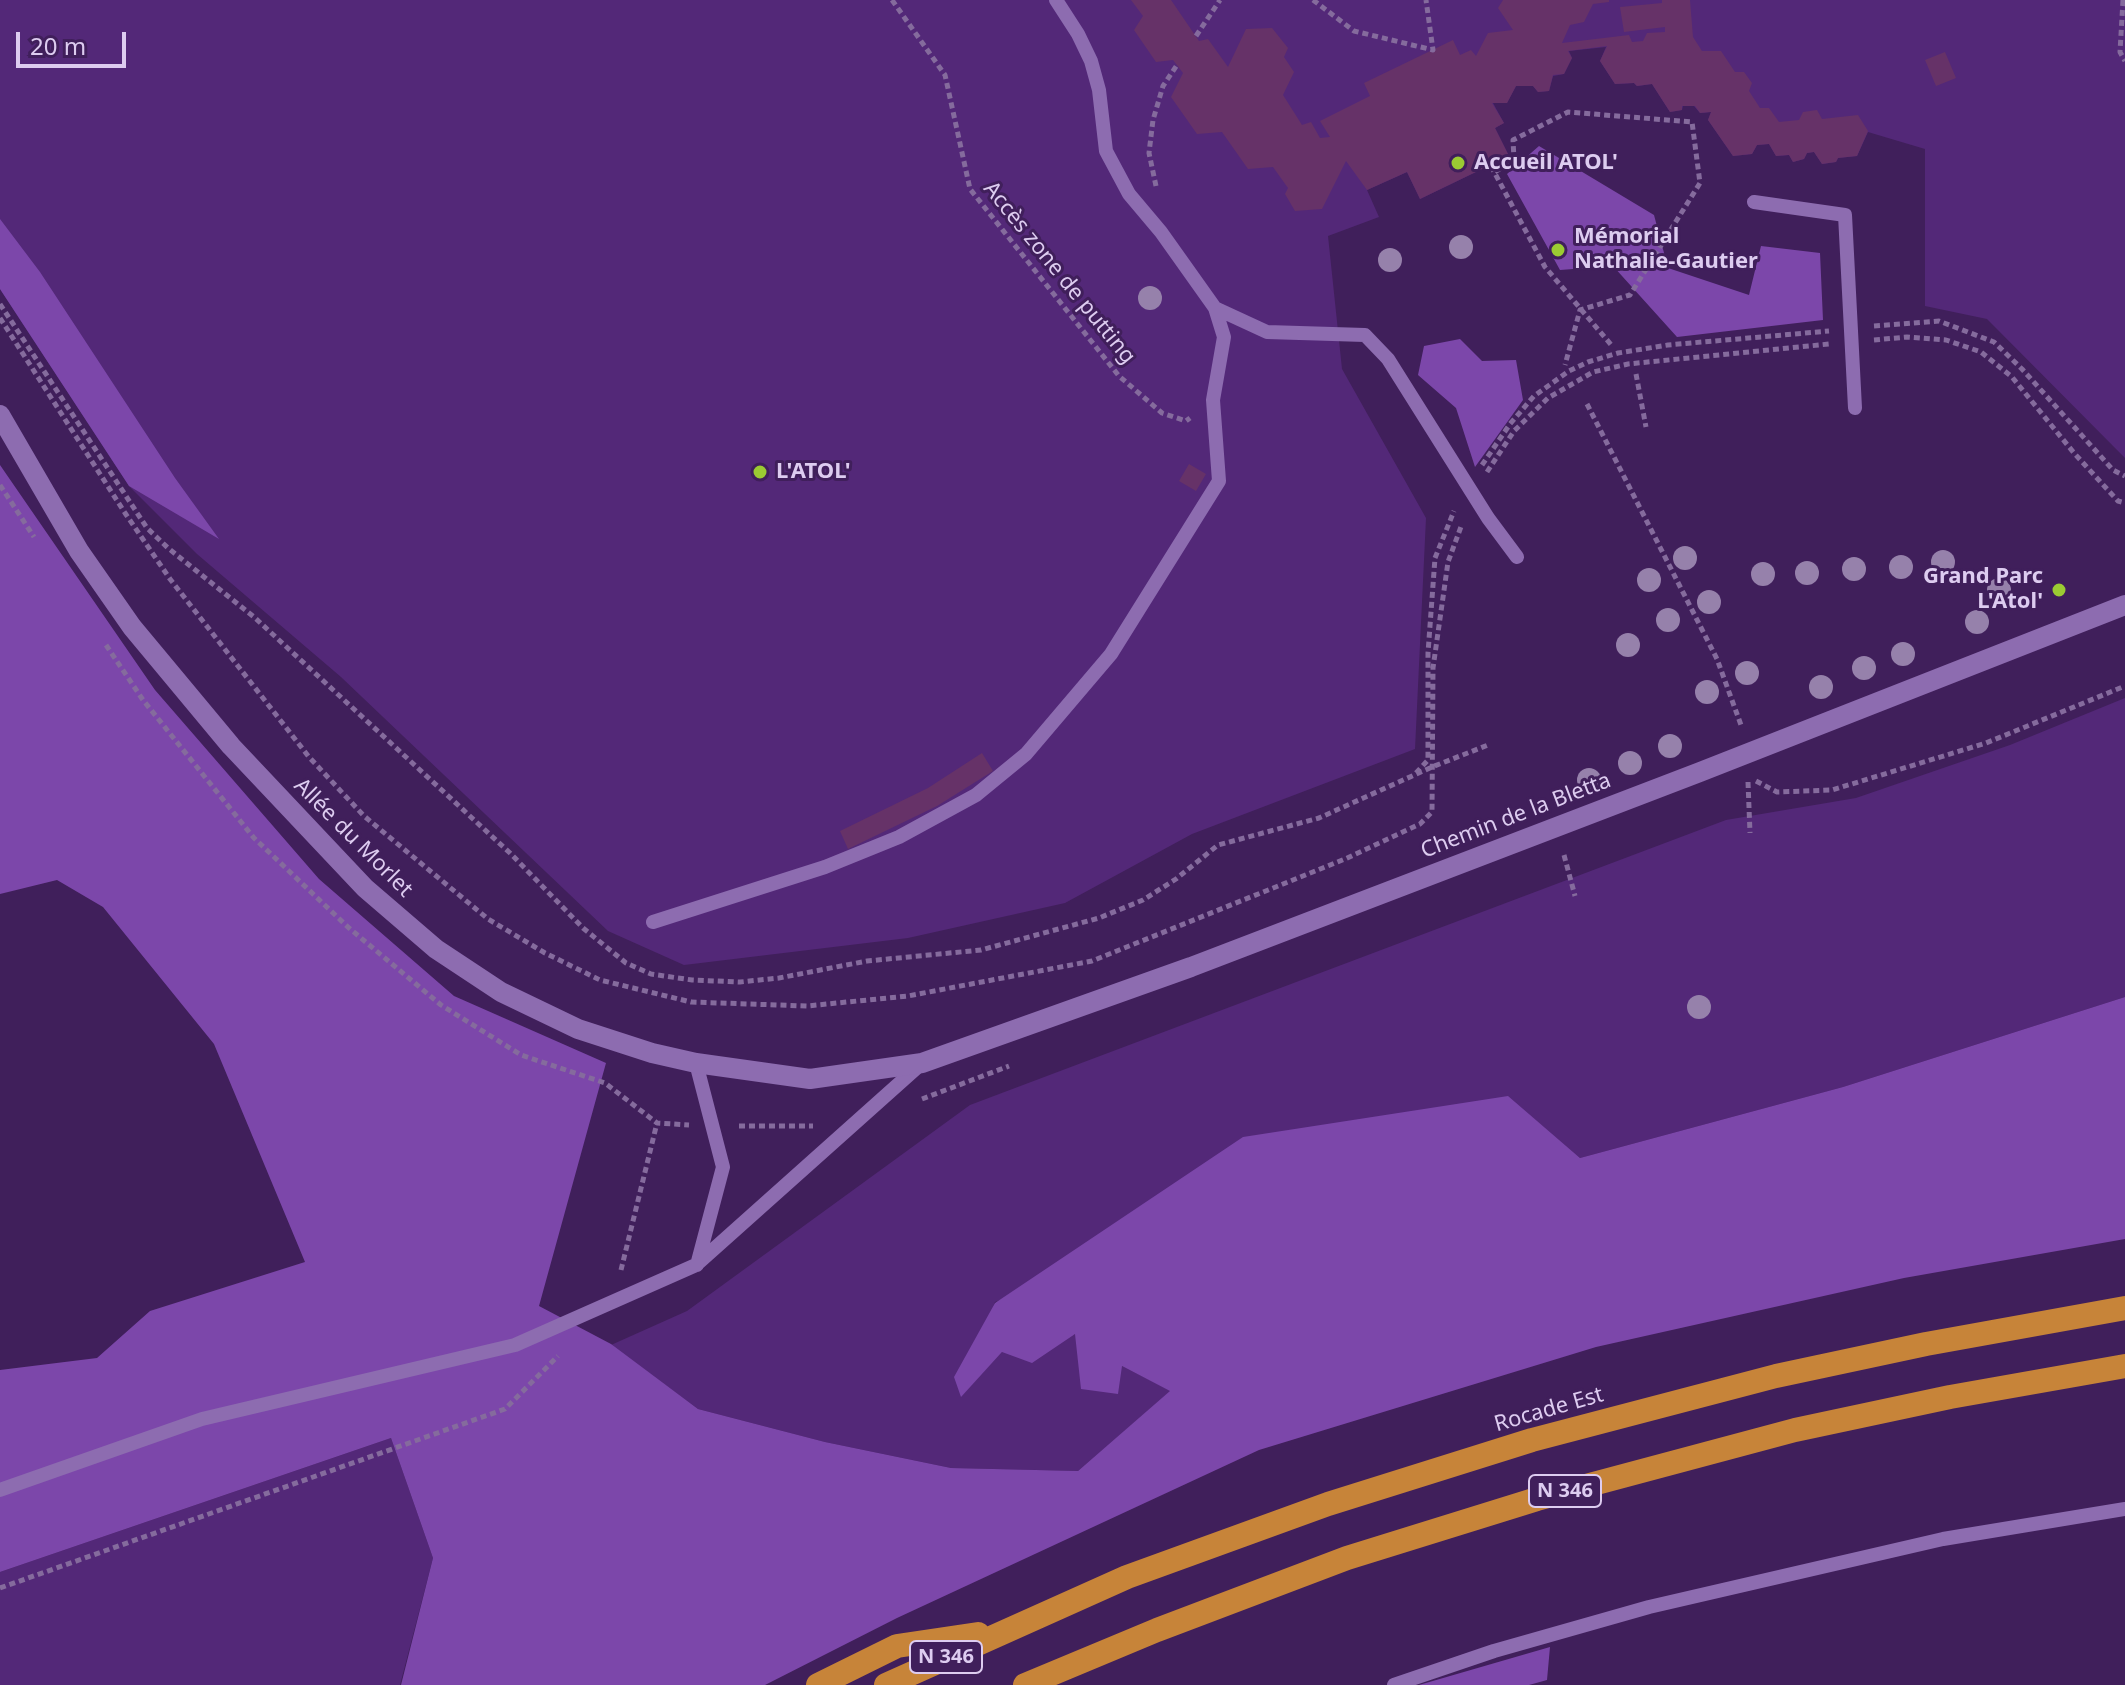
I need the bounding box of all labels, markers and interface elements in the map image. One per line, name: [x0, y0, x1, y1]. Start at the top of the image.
scale bar: [20, 16, 130, 66]
text: 20 m: [30, 29, 86, 62]
place label: Accueil ATOL': [1474, 150, 1618, 176]
marker: Accueil ATOL': [1449, 154, 1467, 172]
street label: Accès zone de putting: [977, 177, 1141, 369]
place label: Mémorial Nathalie-Gautier: [1574, 224, 1758, 276]
marker: Mémorial Nathalie-Gautier: [1549, 241, 1567, 259]
place label: L'ATOL': [776, 459, 851, 485]
marker: L'ATOL': [751, 463, 769, 481]
place label: Grand Parc L'Atol': [1923, 564, 2043, 616]
marker: Grand Parc L'Atol': [2050, 581, 2068, 599]
street label: Chemin de la Bletta: [1417, 768, 1615, 864]
street label: Allée du Morlet: [288, 773, 418, 903]
street label: Rocade Est: [1491, 1382, 1607, 1438]
road number: N 346: [1529, 1475, 1601, 1507]
road number: N 346: [910, 1641, 982, 1673]

